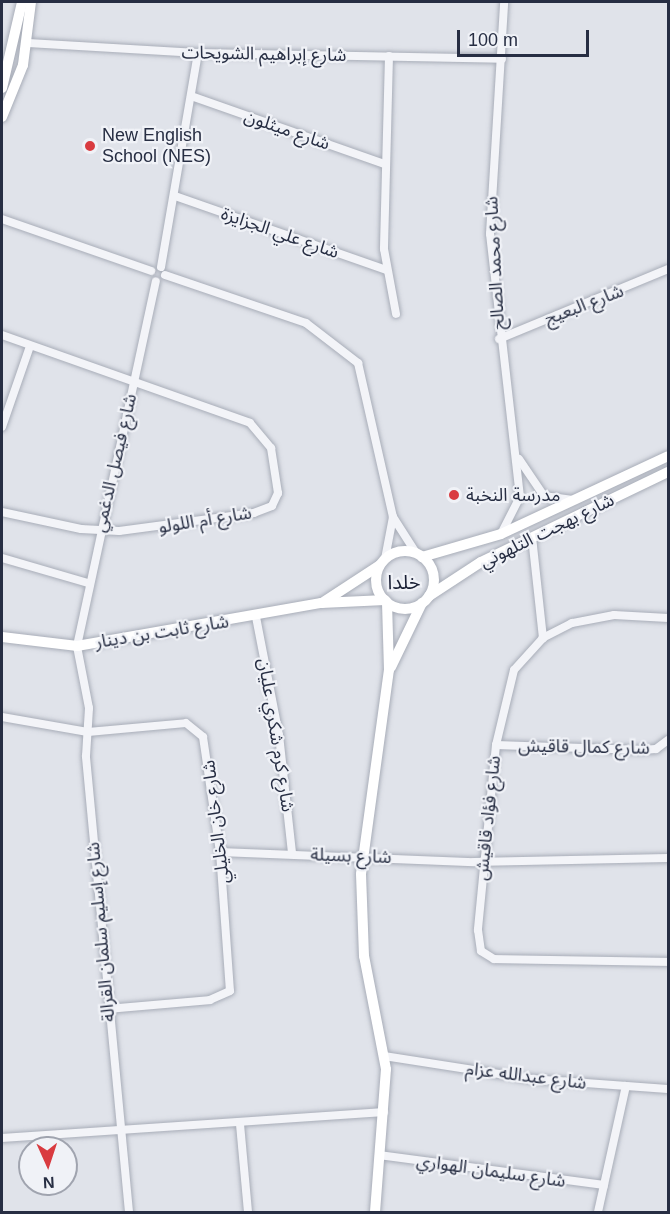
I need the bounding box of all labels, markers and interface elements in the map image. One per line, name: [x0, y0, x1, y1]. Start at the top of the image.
scale bar: [460, 18, 592, 56]
text: 100 m: [468, 30, 518, 50]
street label: شارع إبراهيم الشويحات: [181, 42, 347, 66]
street label: شارع ميثلون: [241, 105, 333, 155]
place label: New English School (NES): [102, 125, 211, 168]
marker: New English School (NES): [83, 139, 97, 153]
street label: شارع محمد الصالح: [481, 196, 509, 330]
street label: شارع علي الجزايزة: [218, 203, 342, 263]
street label: شارع البعيج: [541, 280, 627, 330]
street label: شارع فيصل الدغمي: [89, 392, 141, 534]
place label: مدرسة النخبة: [466, 484, 560, 506]
marker: مدرسة النخبة: [447, 488, 461, 502]
street label: شارع بهجت التلهوني: [476, 489, 618, 573]
street label: شارع أم اللولو: [157, 502, 253, 538]
district label: خلدا: [387, 570, 421, 594]
street label: شارع ثابت بن دينار: [94, 611, 230, 653]
street label: شارع كرم شكري عليان: [253, 657, 299, 813]
street label: شارع كمال قاقيش: [518, 735, 650, 759]
street label: شارع فؤاد قاقيش: [471, 755, 505, 881]
street label: شارع خان الخليلي: [198, 759, 234, 885]
street label: شارع إسليم سلمان القرالة: [82, 841, 120, 1023]
street label: شارع بسيلة: [310, 844, 392, 868]
street label: شارع عبدالله عزام: [464, 1058, 588, 1094]
north arrow: [18, 1136, 78, 1196]
street label: شارع سليمان الهواري: [415, 1150, 567, 1192]
text: N: [43, 1174, 55, 1191]

